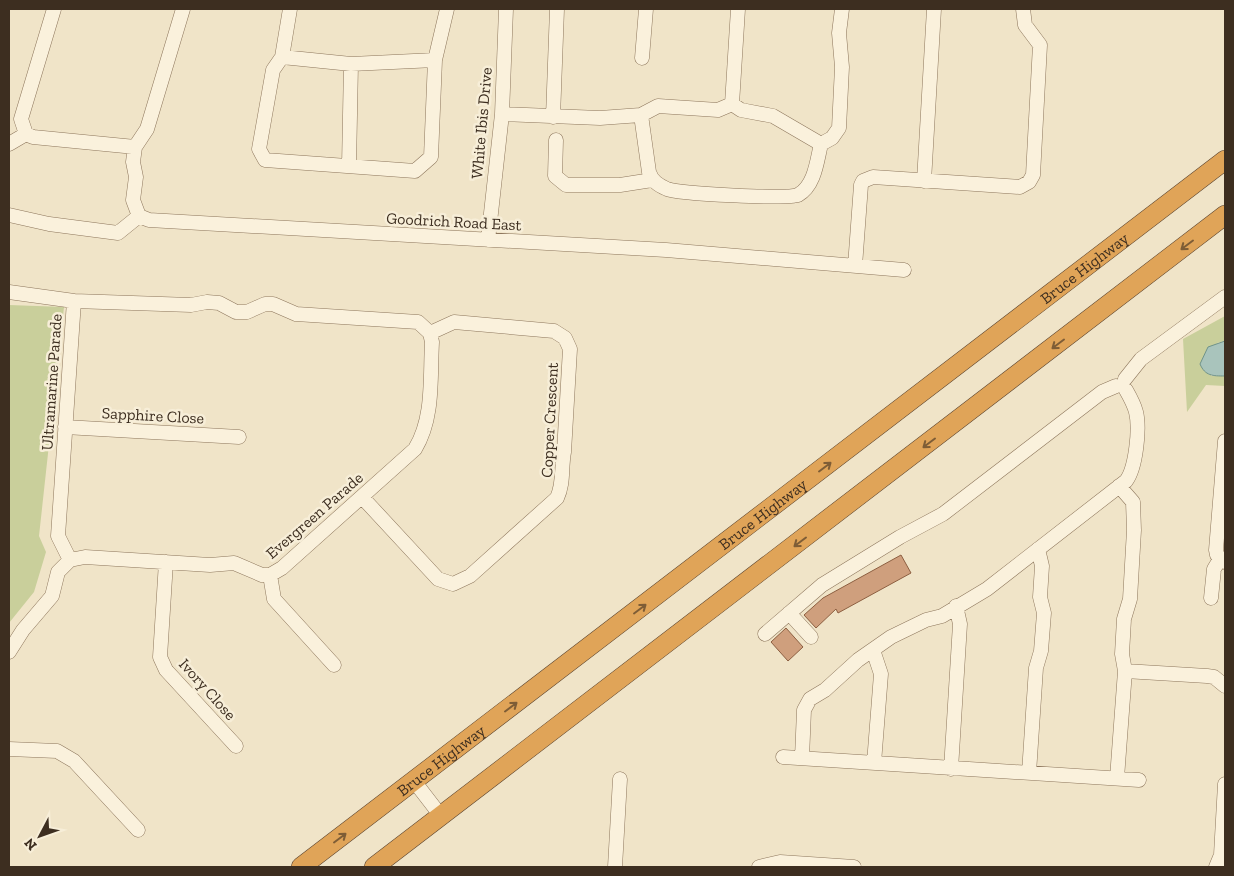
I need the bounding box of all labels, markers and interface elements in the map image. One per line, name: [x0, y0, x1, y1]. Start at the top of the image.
street label: White Ibis Drive: [467, 66, 496, 180]
street label: Goodrich Road East: [386, 208, 522, 235]
street label: Bruce Highway: [1037, 228, 1133, 308]
one-way arrow: [1180, 239, 1193, 250]
street label: Ultramarine Parade: [37, 313, 66, 451]
one-way arrow: [1051, 338, 1064, 349]
street label: Copper Crescent: [537, 362, 562, 478]
street label: Sapphire Close: [101, 403, 205, 428]
one-way arrow: [922, 437, 935, 448]
one-way arrow: [818, 462, 831, 473]
street label: Evergreen Parade: [262, 468, 367, 563]
street label: Bruce Highway: [715, 474, 811, 554]
one-way arrow: [793, 536, 806, 547]
one-way arrow: [633, 603, 646, 614]
street label: Ivory Close: [175, 655, 240, 724]
one-way arrow: [504, 702, 517, 713]
street label: Bruce Highway: [393, 720, 490, 800]
north arrow: [15, 811, 65, 861]
one-way arrow: [333, 832, 346, 843]
text: N: [20, 834, 40, 854]

